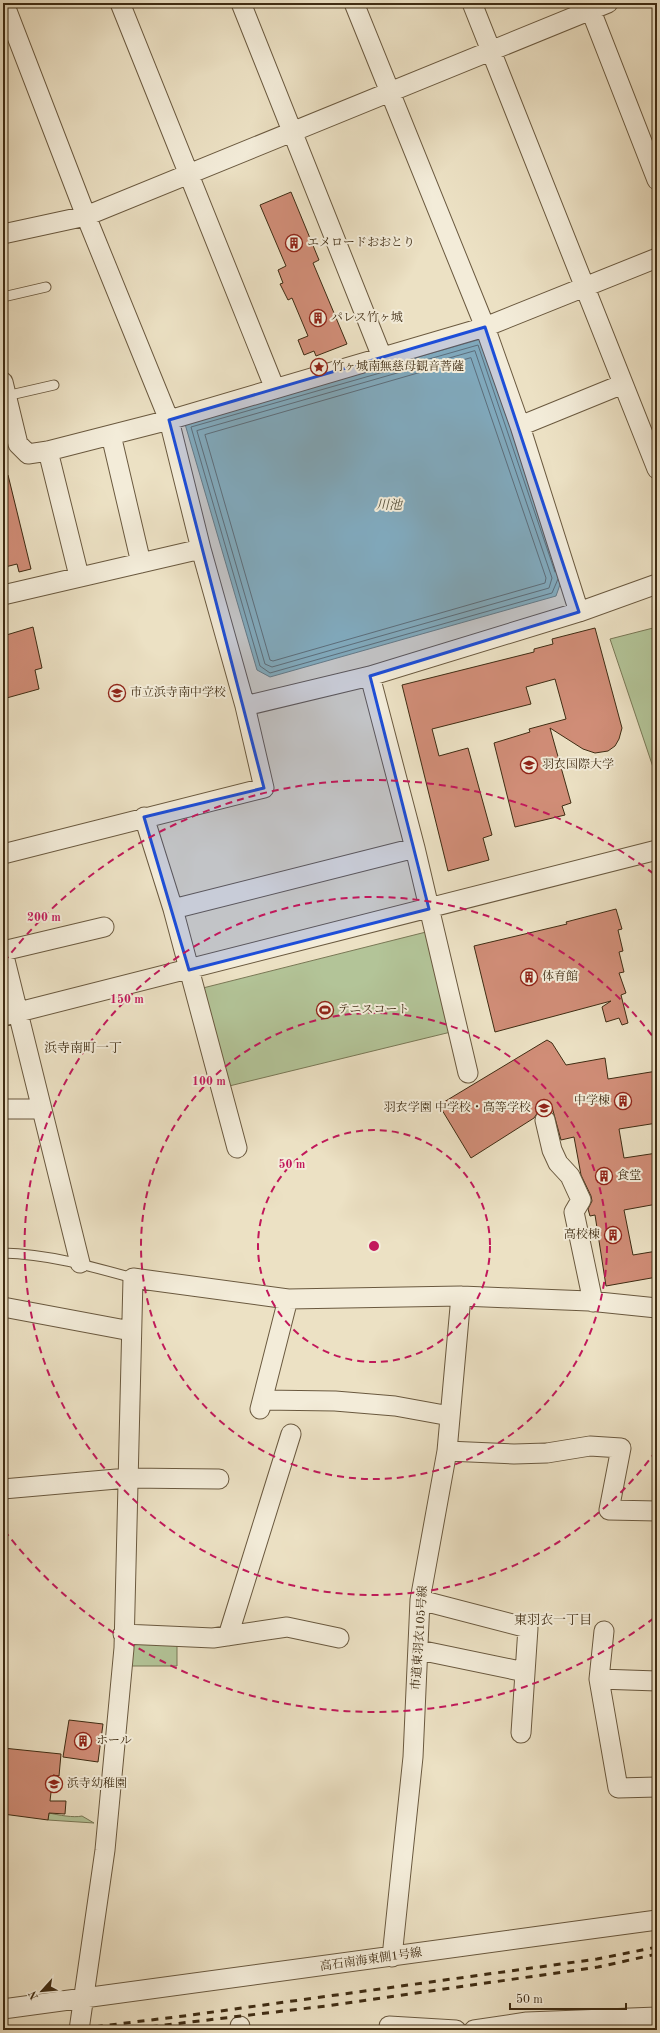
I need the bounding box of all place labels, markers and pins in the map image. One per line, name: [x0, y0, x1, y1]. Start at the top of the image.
building icon: エメロードおおとり: [284, 233, 304, 253]
place label: エメロードおおとり: [307, 236, 415, 249]
building icon: パレス竹ヶ城: [308, 308, 328, 328]
place label: パレス竹ヶ城: [331, 310, 403, 324]
place icon: 竹ヶ城南無慈母観音菩薩: [309, 357, 329, 377]
place label: 竹ヶ城南無慈母観音菩薩: [332, 359, 464, 373]
school or university icon: 市立浜寺南中学校: [107, 683, 127, 703]
place label: 市立浜寺南中学校: [130, 685, 226, 699]
school or university icon: 羽衣国際大学: [519, 755, 539, 775]
place label: 羽衣国際大学: [542, 757, 614, 771]
building icon: 体育館: [519, 967, 539, 987]
place label: 体育館: [542, 969, 578, 983]
sports icon: テニスコート: [315, 1000, 335, 1020]
place label: テニスコート: [338, 1003, 410, 1016]
building icon: 中学棟: [613, 1091, 633, 1111]
place label: 中学棟: [574, 1093, 610, 1107]
school or university icon: 羽衣学園 中学校・高等学校: [534, 1098, 554, 1118]
place label: 羽衣学園 中学校・高等学校: [384, 1100, 531, 1114]
building icon: 食堂: [594, 1166, 614, 1186]
place label: 食堂: [617, 1168, 641, 1182]
building icon: 高校棟: [603, 1225, 623, 1245]
place label: 高校棟: [564, 1227, 600, 1241]
centre of rings: [367, 1239, 381, 1253]
building icon: ホール: [73, 1731, 93, 1751]
place label: ホール: [96, 1735, 132, 1747]
school or university icon: 浜寺幼稚園: [44, 1774, 64, 1794]
place label: 浜寺幼稚園: [67, 1776, 127, 1790]

